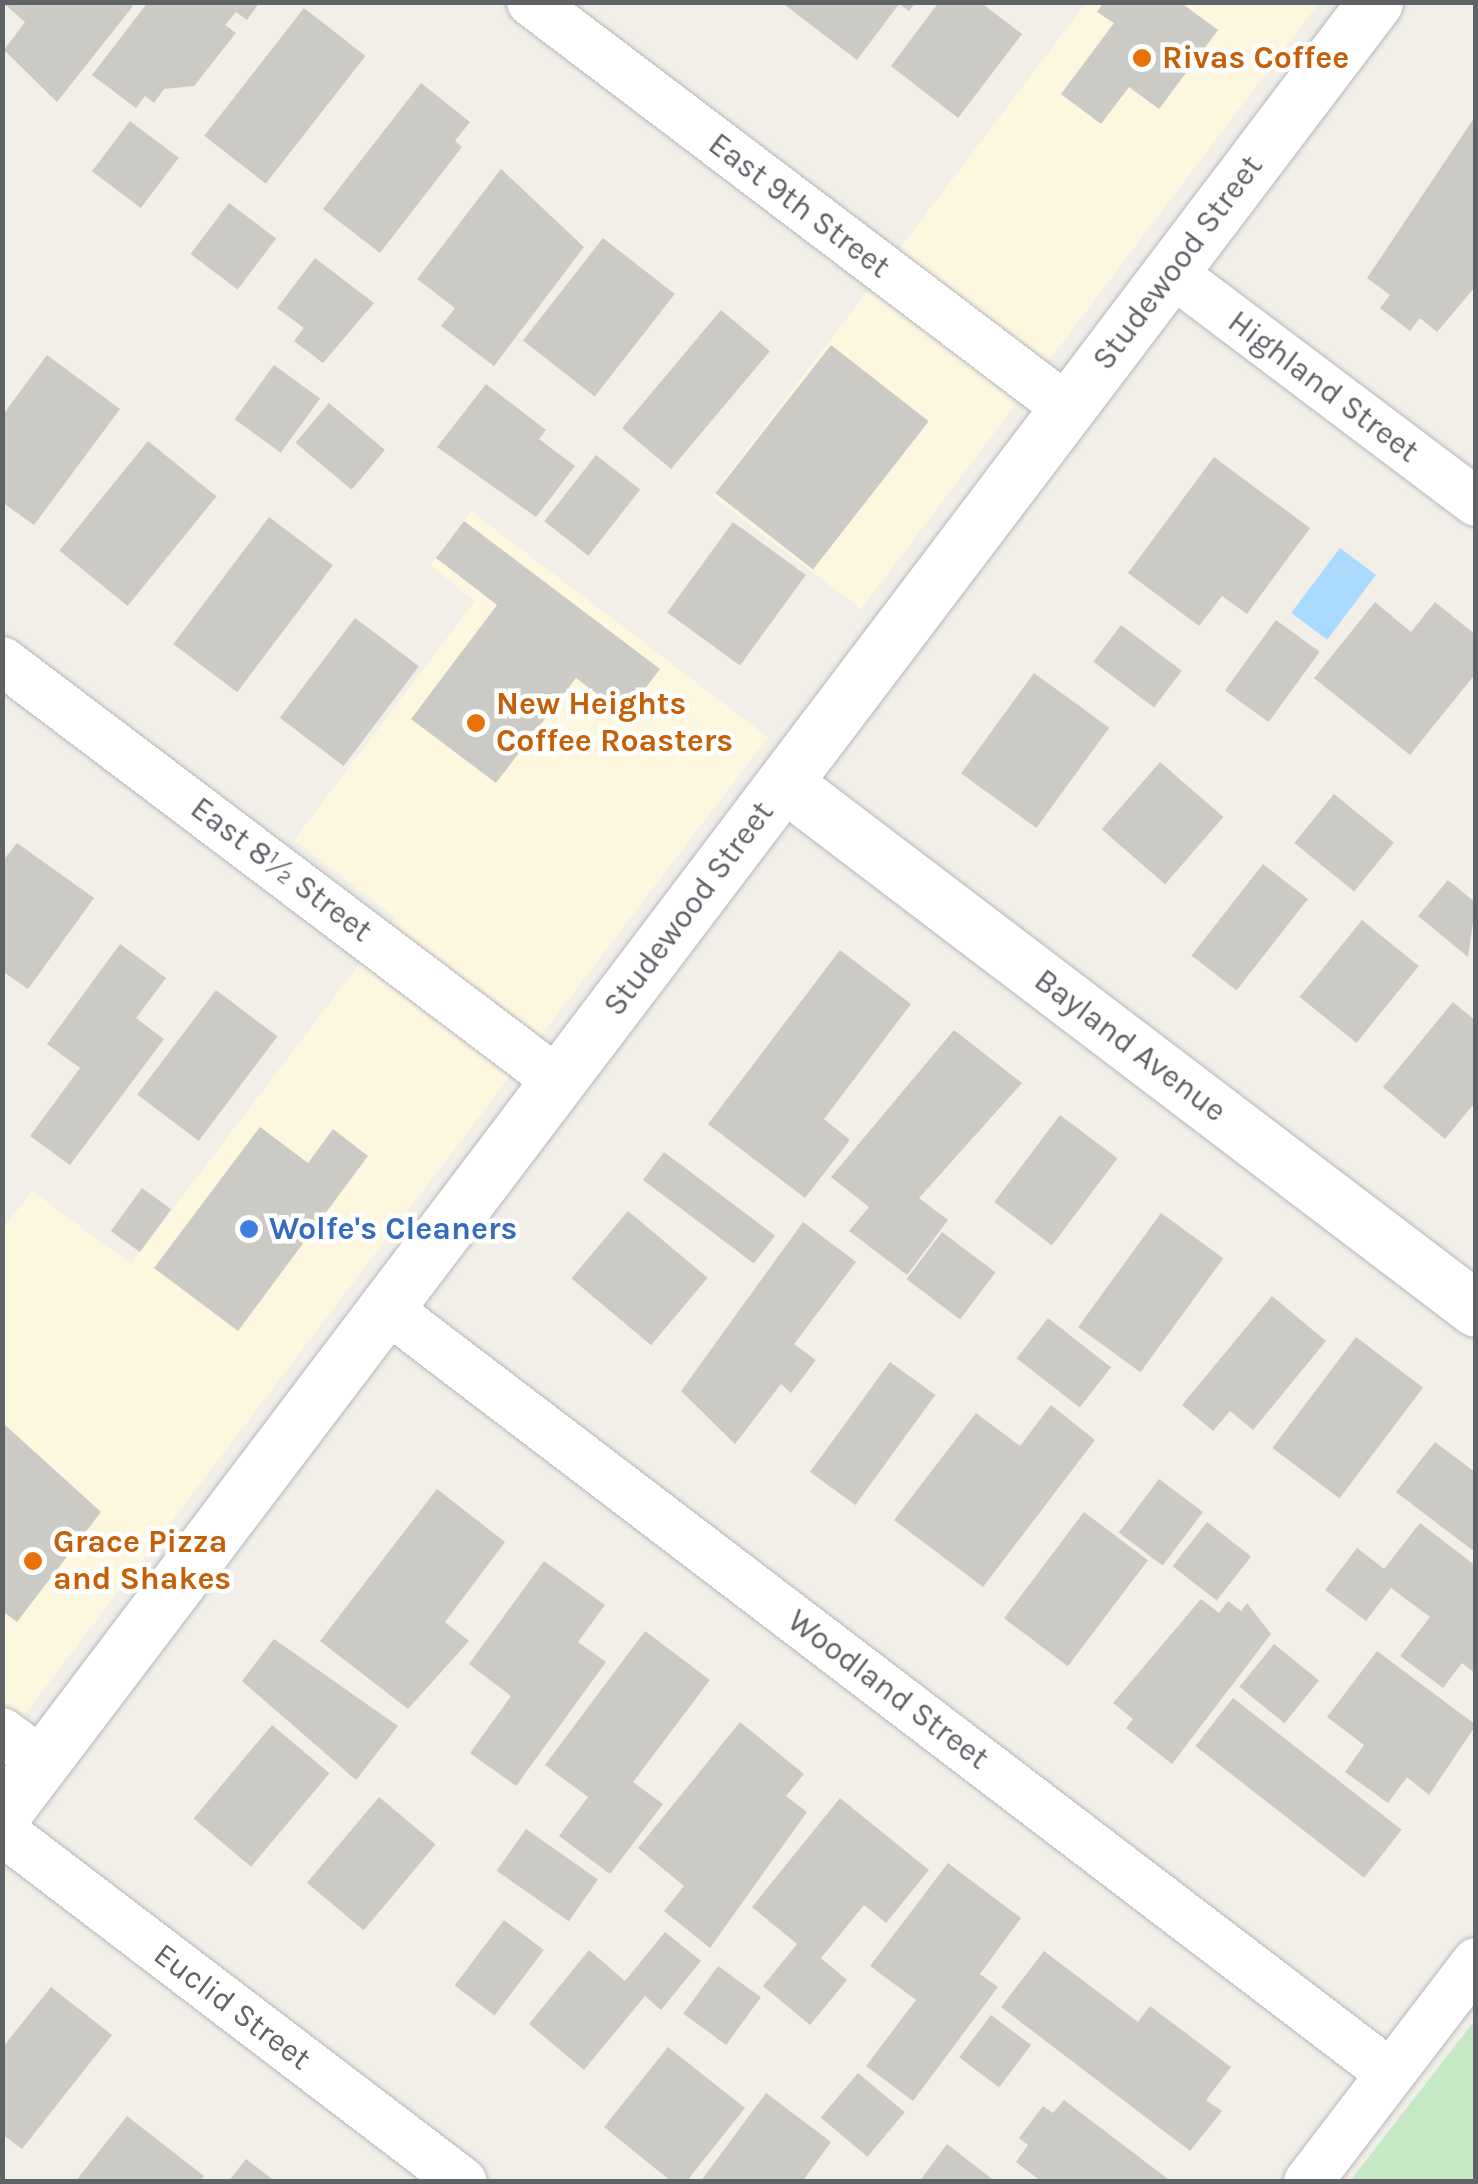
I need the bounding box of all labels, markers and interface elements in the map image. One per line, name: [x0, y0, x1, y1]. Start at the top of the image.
place label: Rivas Coffee: [1162, 39, 1349, 77]
marker: Rivas Coffee: [1131, 47, 1153, 69]
street label: East 9th Street: [701, 125, 897, 287]
street label: Studewood Street: [1085, 148, 1271, 378]
street label: Highland Street: [1220, 303, 1426, 471]
place label: New Heights Coffee Roasters: [496, 686, 733, 761]
marker: New Heights Coffee Roasters: [465, 712, 487, 734]
street label: East 8½ Street: [183, 789, 379, 951]
street label: Studewood Street: [596, 794, 782, 1024]
street label: Bayland Avenue: [1027, 961, 1233, 1131]
place label: Wolfe's Cleaners: [269, 1210, 517, 1248]
marker: Wolfe's Cleaners: [238, 1218, 260, 1240]
place label: Grace Pizza and Shakes: [53, 1524, 231, 1599]
marker: Grace Pizza and Shakes: [22, 1550, 44, 1572]
street label: Woodland Street: [780, 1602, 996, 1778]
street label: Euclid Street: [146, 1935, 318, 2079]

